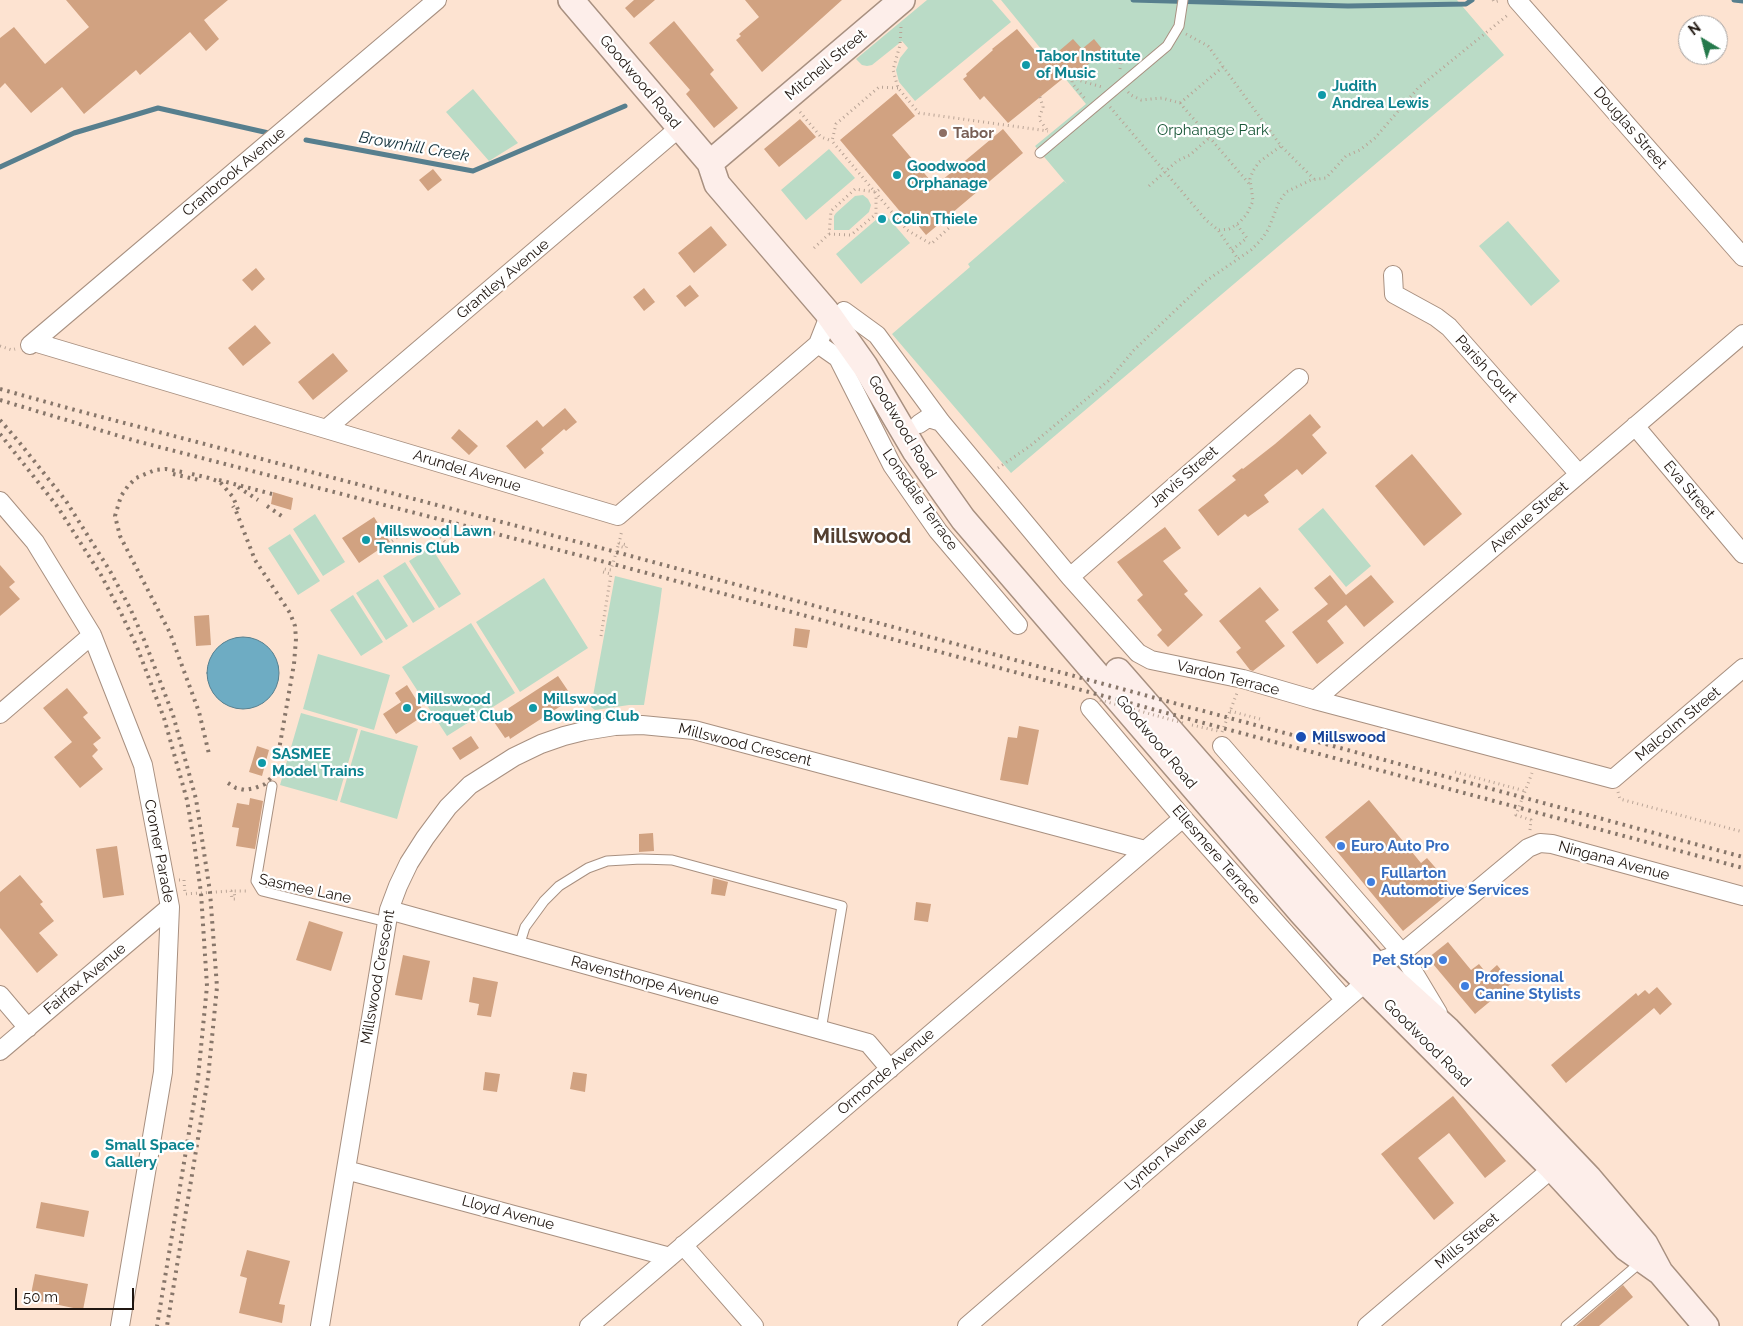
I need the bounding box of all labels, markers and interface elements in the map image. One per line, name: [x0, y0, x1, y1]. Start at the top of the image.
north arrow: [1678, 15, 1728, 65]
text: N: [1685, 19, 1704, 38]
street label: Mitchell Street: [782, 26, 870, 104]
street label: Goodwood Road: [596, 31, 684, 133]
place label: Tabor Institute of Music: [1036, 47, 1141, 82]
marker: Tabor Institute of Music: [1020, 59, 1032, 71]
place label: Judith Andrea Lewis: [1332, 77, 1429, 112]
street label: Douglas Street: [1590, 83, 1670, 173]
marker: Judith Andrea Lewis: [1316, 89, 1328, 101]
park label: Orphanage Park: [1157, 121, 1269, 139]
street label: Cranbrook Avenue: [179, 124, 289, 220]
place label: Tabor: [953, 124, 994, 142]
marker: Tabor: [937, 127, 949, 139]
water label: Brownhill Creek: [357, 128, 471, 166]
place label: Goodwood Orphanage: [907, 157, 987, 192]
marker: Goodwood Orphanage: [891, 169, 903, 181]
place label: Colin Thiele: [892, 210, 977, 228]
marker: Colin Thiele: [876, 213, 888, 225]
street label: Grantley Avenue: [453, 235, 553, 323]
street label: Parish Court: [1451, 332, 1521, 406]
street label: Goodwood Road: [864, 372, 940, 482]
street label: Jarvis Street: [1146, 443, 1222, 511]
street label: Arundel Avenue: [411, 446, 523, 496]
street label: Lonsdale Terrace: [878, 446, 962, 554]
street label: Eva Street: [1660, 457, 1718, 523]
street label: Avenue Street: [1486, 478, 1572, 556]
place label: Millswood Lawn Tennis Club: [376, 522, 492, 557]
district label: Millswood: [813, 525, 911, 549]
marker: Millswood Lawn Tennis Club: [360, 534, 372, 546]
street label: Vardon Terrace: [1175, 657, 1281, 699]
street label: Malcolm Street: [1632, 683, 1724, 765]
place label: Millswood Croquet Club: [417, 690, 513, 725]
place label: Millswood Bowling Club: [543, 690, 639, 725]
street label: Goodwood Road: [1112, 691, 1200, 793]
marker: Millswood Croquet Club: [401, 702, 413, 714]
marker: Millswood Bowling Club: [527, 702, 539, 714]
street label: Millswood Crescent: [677, 720, 813, 770]
place label: Millswood: [1312, 728, 1386, 746]
marker: Millswood: [1294, 730, 1308, 744]
place label: SASMEE Model Trains: [272, 745, 364, 780]
marker: SASMEE Model Trains: [256, 757, 268, 769]
street label: Cromer Parade: [140, 798, 178, 904]
street label: Ellesmere Terrace: [1168, 802, 1264, 908]
place label: Euro Auto Pro: [1351, 837, 1449, 855]
street label: Ningana Avenue: [1556, 837, 1672, 885]
marker: Euro Auto Pro: [1335, 840, 1347, 852]
place label: Fullarton Automotive Services: [1381, 864, 1529, 899]
street label: Sasmee Lane: [257, 870, 353, 908]
marker: Fullarton Automotive Services: [1365, 876, 1377, 888]
street label: Millswood Crescent: [357, 908, 399, 1046]
street label: Fairfax Avenue: [40, 939, 130, 1019]
place label: Pet Stop: [1372, 951, 1433, 969]
street label: Ravensthorpe Avenue: [569, 953, 721, 1009]
marker: Pet Stop: [1437, 954, 1449, 966]
place label: Professional Canine Stylists: [1475, 968, 1581, 1003]
marker: Professional Canine Stylists: [1459, 980, 1471, 992]
street label: Goodwood Road: [1379, 995, 1475, 1091]
street label: Ormonde Avenue: [834, 1025, 938, 1119]
street label: Lynton Avenue: [1121, 1113, 1211, 1195]
place label: Small Space Gallery: [105, 1136, 194, 1171]
marker: Small Space Gallery: [89, 1148, 101, 1160]
street label: Lloyd Avenue: [460, 1192, 556, 1234]
street label: Mills Street: [1432, 1209, 1502, 1273]
scale bar: [18, 1278, 136, 1310]
text: 50 m: [23, 1288, 58, 1306]

